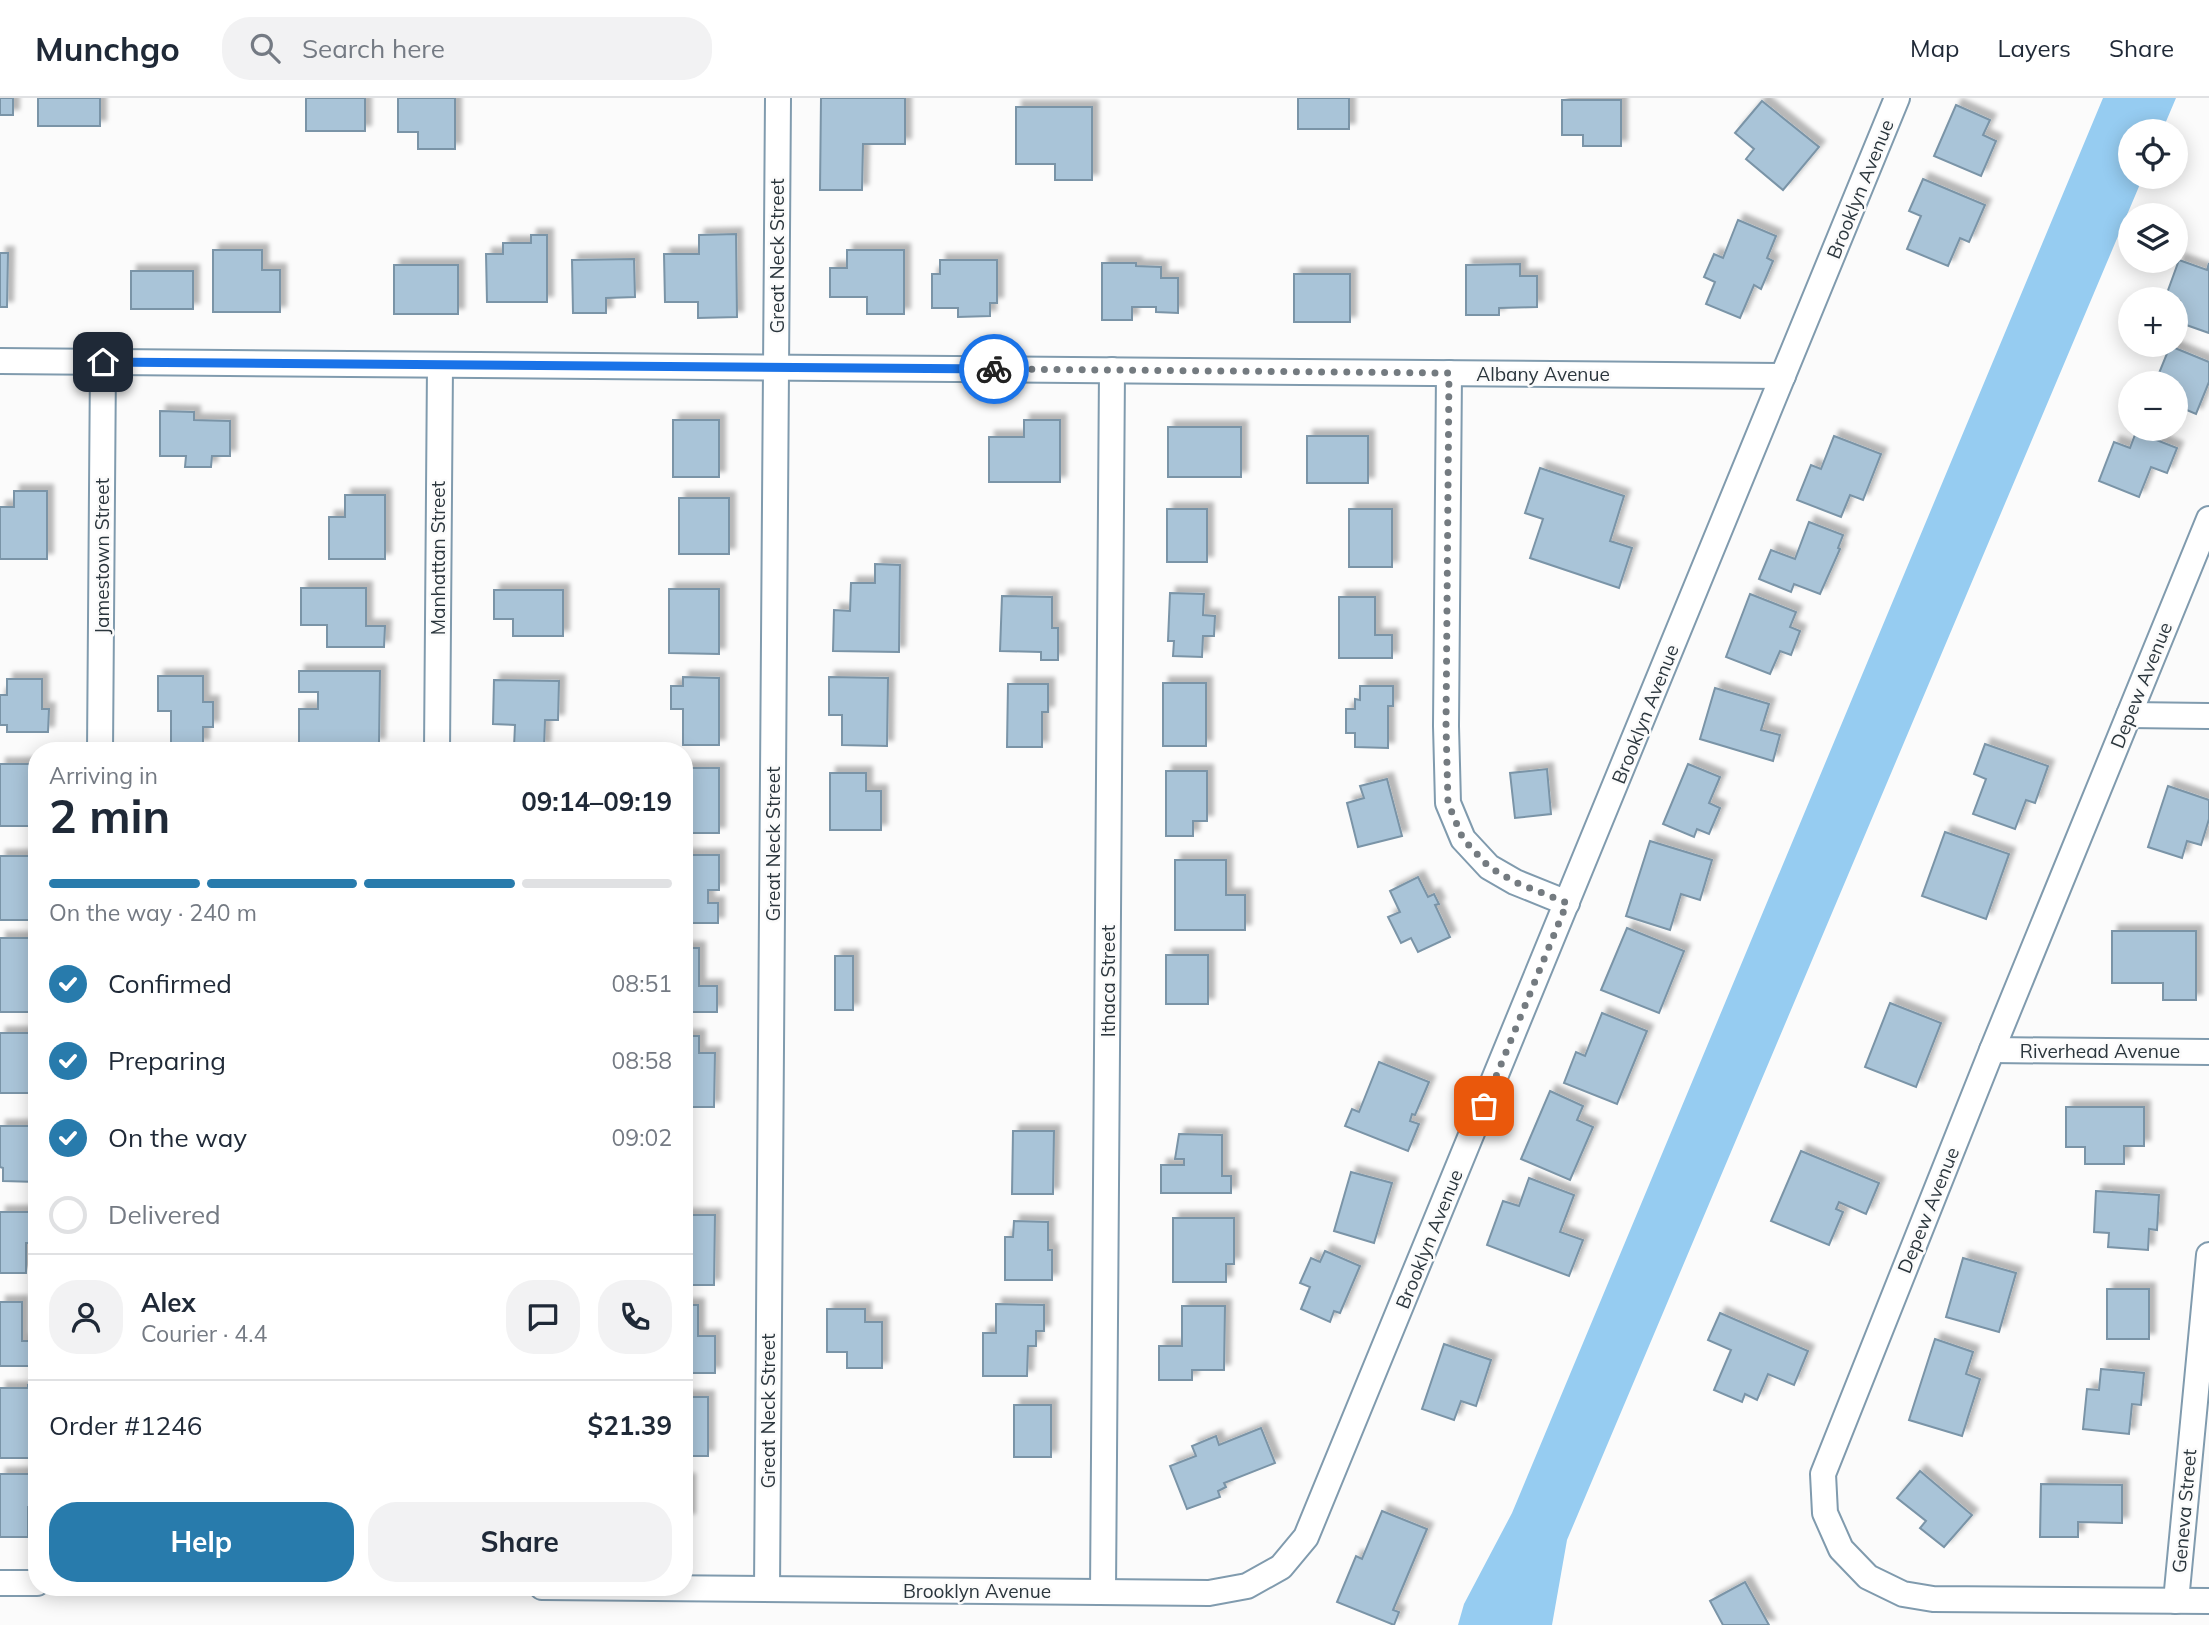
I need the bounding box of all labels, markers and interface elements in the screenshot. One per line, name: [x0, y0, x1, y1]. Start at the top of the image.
search box: [222, 17, 712, 80]
text: Munchgo: [35, 28, 180, 69]
icon: search: [246, 29, 284, 67]
text: Search here: [302, 32, 445, 65]
text: Map: [1910, 33, 1959, 63]
text: Layers: [1997, 33, 2071, 63]
text: Share: [2109, 33, 2174, 63]
street label: Brooklyn Avenue: [1821, 116, 1899, 262]
map controls: [2118, 119, 2188, 441]
button: locate: [2118, 119, 2188, 189]
street label: Great Neck Street: [765, 178, 789, 334]
button: layers: [2118, 203, 2188, 273]
button: +: [2118, 287, 2188, 357]
pin: [73, 332, 133, 392]
courier: [959, 334, 1029, 404]
icon: home: [84, 343, 122, 381]
icon: bike: [975, 350, 1013, 388]
street label: Albany Avenue: [1476, 362, 1610, 386]
button: −: [2118, 371, 2188, 441]
street label: Jamestown Street: [90, 477, 114, 634]
street label: Manhattan Street: [426, 480, 450, 635]
street label: Depew Avenue: [2105, 618, 2177, 752]
street label: Brooklyn Avenue: [1606, 641, 1684, 787]
text: Arriving in: [49, 761, 158, 790]
street label: Great Neck Street: [761, 766, 785, 922]
text: 09:14–09:19: [521, 785, 672, 818]
text: 2 min: [49, 787, 170, 845]
text: On the way · 240 m: [49, 898, 257, 927]
street label: Ithaca Street: [1096, 924, 1120, 1037]
icon: check: [49, 965, 87, 1003]
text: Confirmed: [108, 967, 232, 1000]
text: 08:51: [612, 969, 672, 998]
street label: Riverhead Avenue: [2020, 1039, 2180, 1063]
icon: check: [49, 1042, 87, 1080]
text: Preparing: [108, 1044, 226, 1077]
text: 08:58: [612, 1046, 672, 1075]
pin: [1454, 1076, 1514, 1136]
icon: bag: [1465, 1087, 1503, 1125]
icon: check: [49, 1119, 87, 1157]
text: On the way: [108, 1121, 247, 1154]
text: 09:02: [612, 1123, 672, 1152]
street label: Depew Avenue: [1892, 1143, 1964, 1277]
street label: Brooklyn Avenue: [1390, 1166, 1468, 1312]
text: Delivered: [108, 1198, 221, 1231]
button: person: [49, 1280, 123, 1354]
button: chat: [506, 1280, 580, 1354]
button: phone: [598, 1280, 672, 1354]
text: Alex: [141, 1286, 196, 1319]
text: Courier · 4.4: [141, 1319, 267, 1348]
street label: Great Neck Street: [756, 1333, 780, 1489]
text: Order #1246: [49, 1409, 202, 1442]
text: $21.39: [588, 1409, 672, 1442]
street label: Geneva Street: [2167, 1448, 2201, 1574]
button: Help: [49, 1502, 354, 1582]
button: Share: [368, 1502, 672, 1582]
street label: Brooklyn Avenue: [903, 1579, 1051, 1603]

